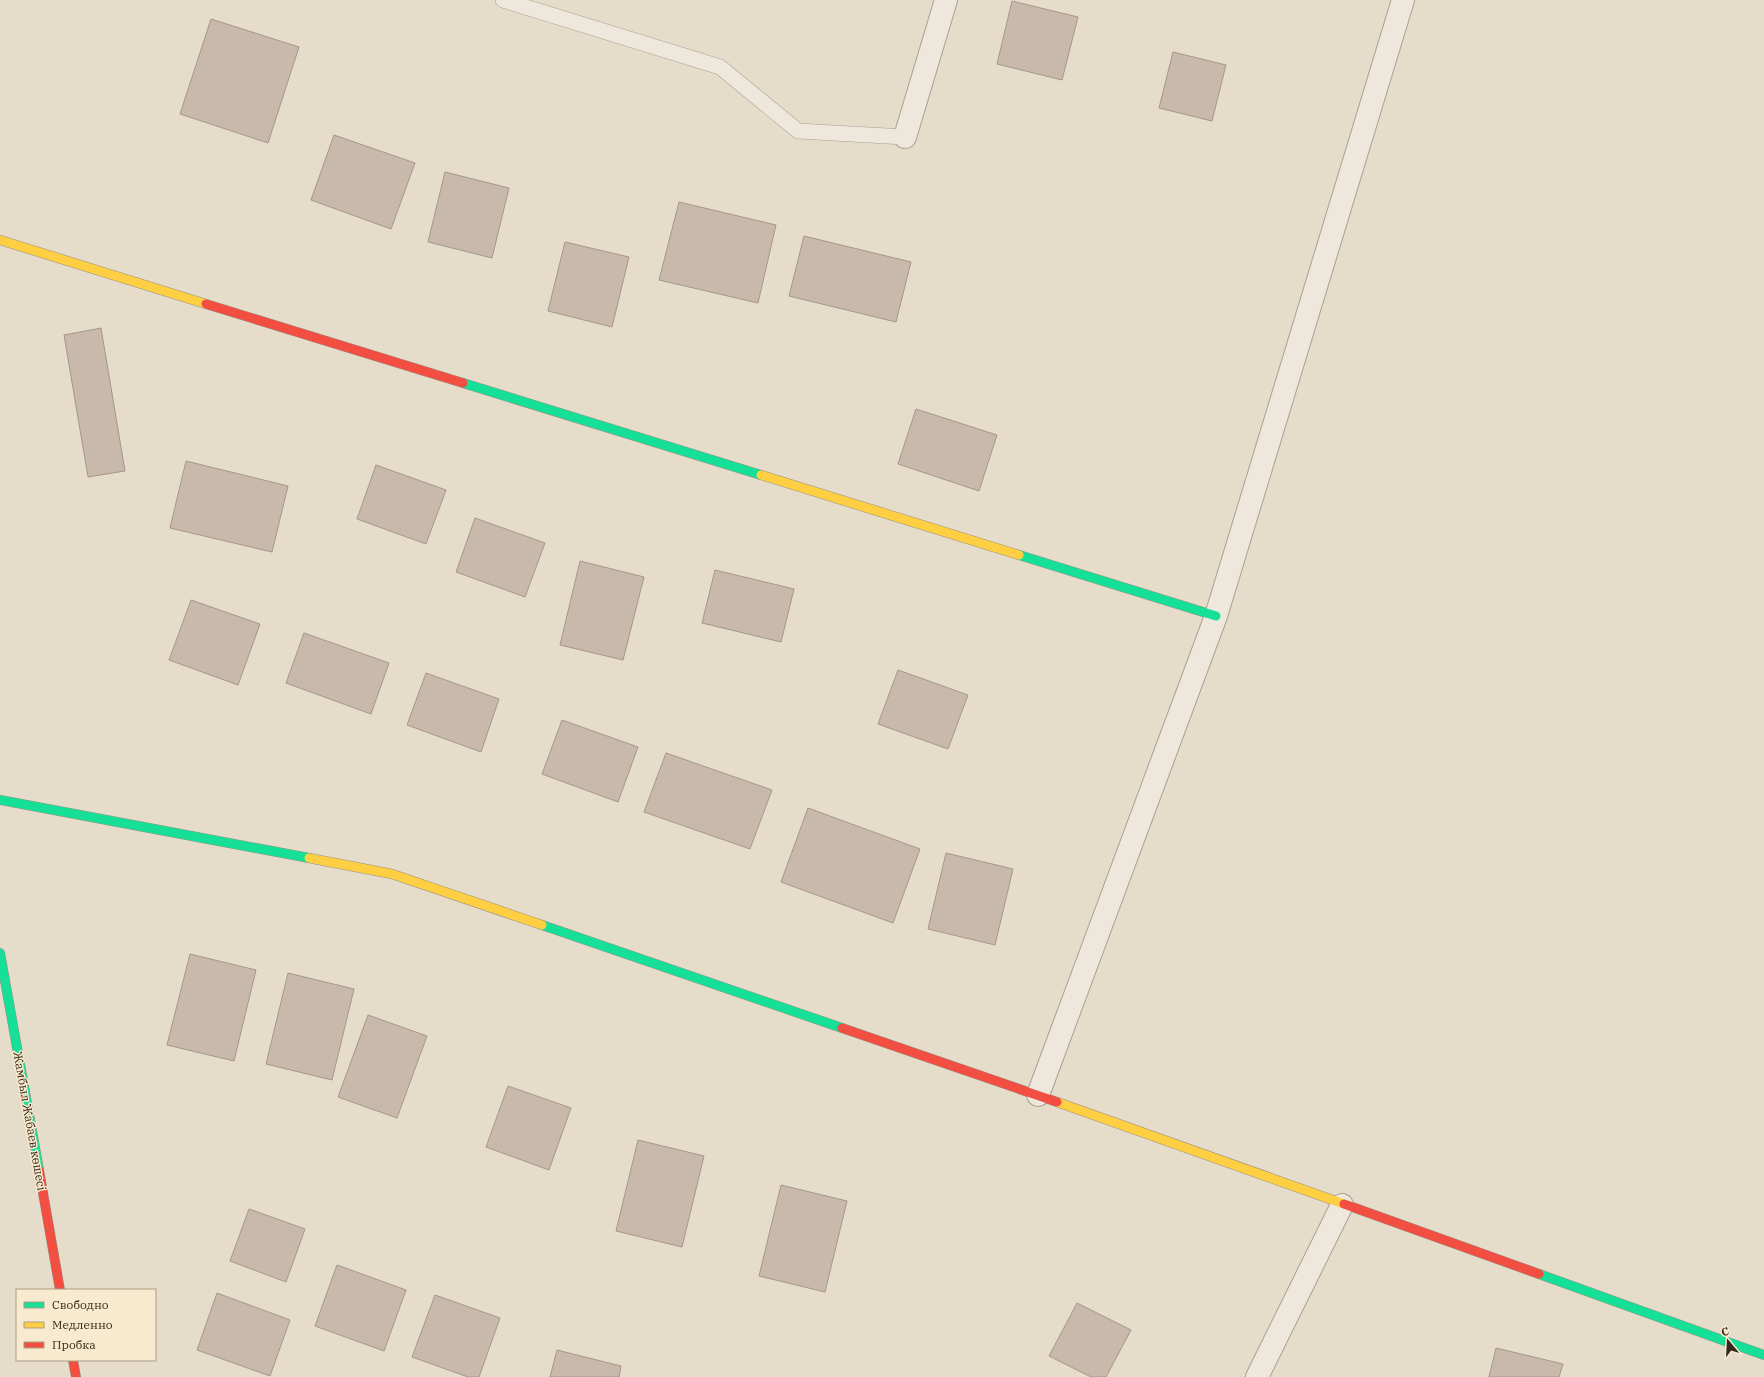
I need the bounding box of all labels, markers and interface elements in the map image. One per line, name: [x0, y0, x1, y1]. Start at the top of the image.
street label: Жамбыл Жабаев көшесі: [10, 1050, 50, 1192]
legend: [16, 1289, 156, 1361]
text: Свободно: [52, 1297, 109, 1312]
text: Медленно: [52, 1317, 113, 1332]
north arrow: [1708, 1321, 1748, 1361]
text: С: [1719, 1324, 1731, 1339]
text: Пробка: [52, 1337, 96, 1352]

